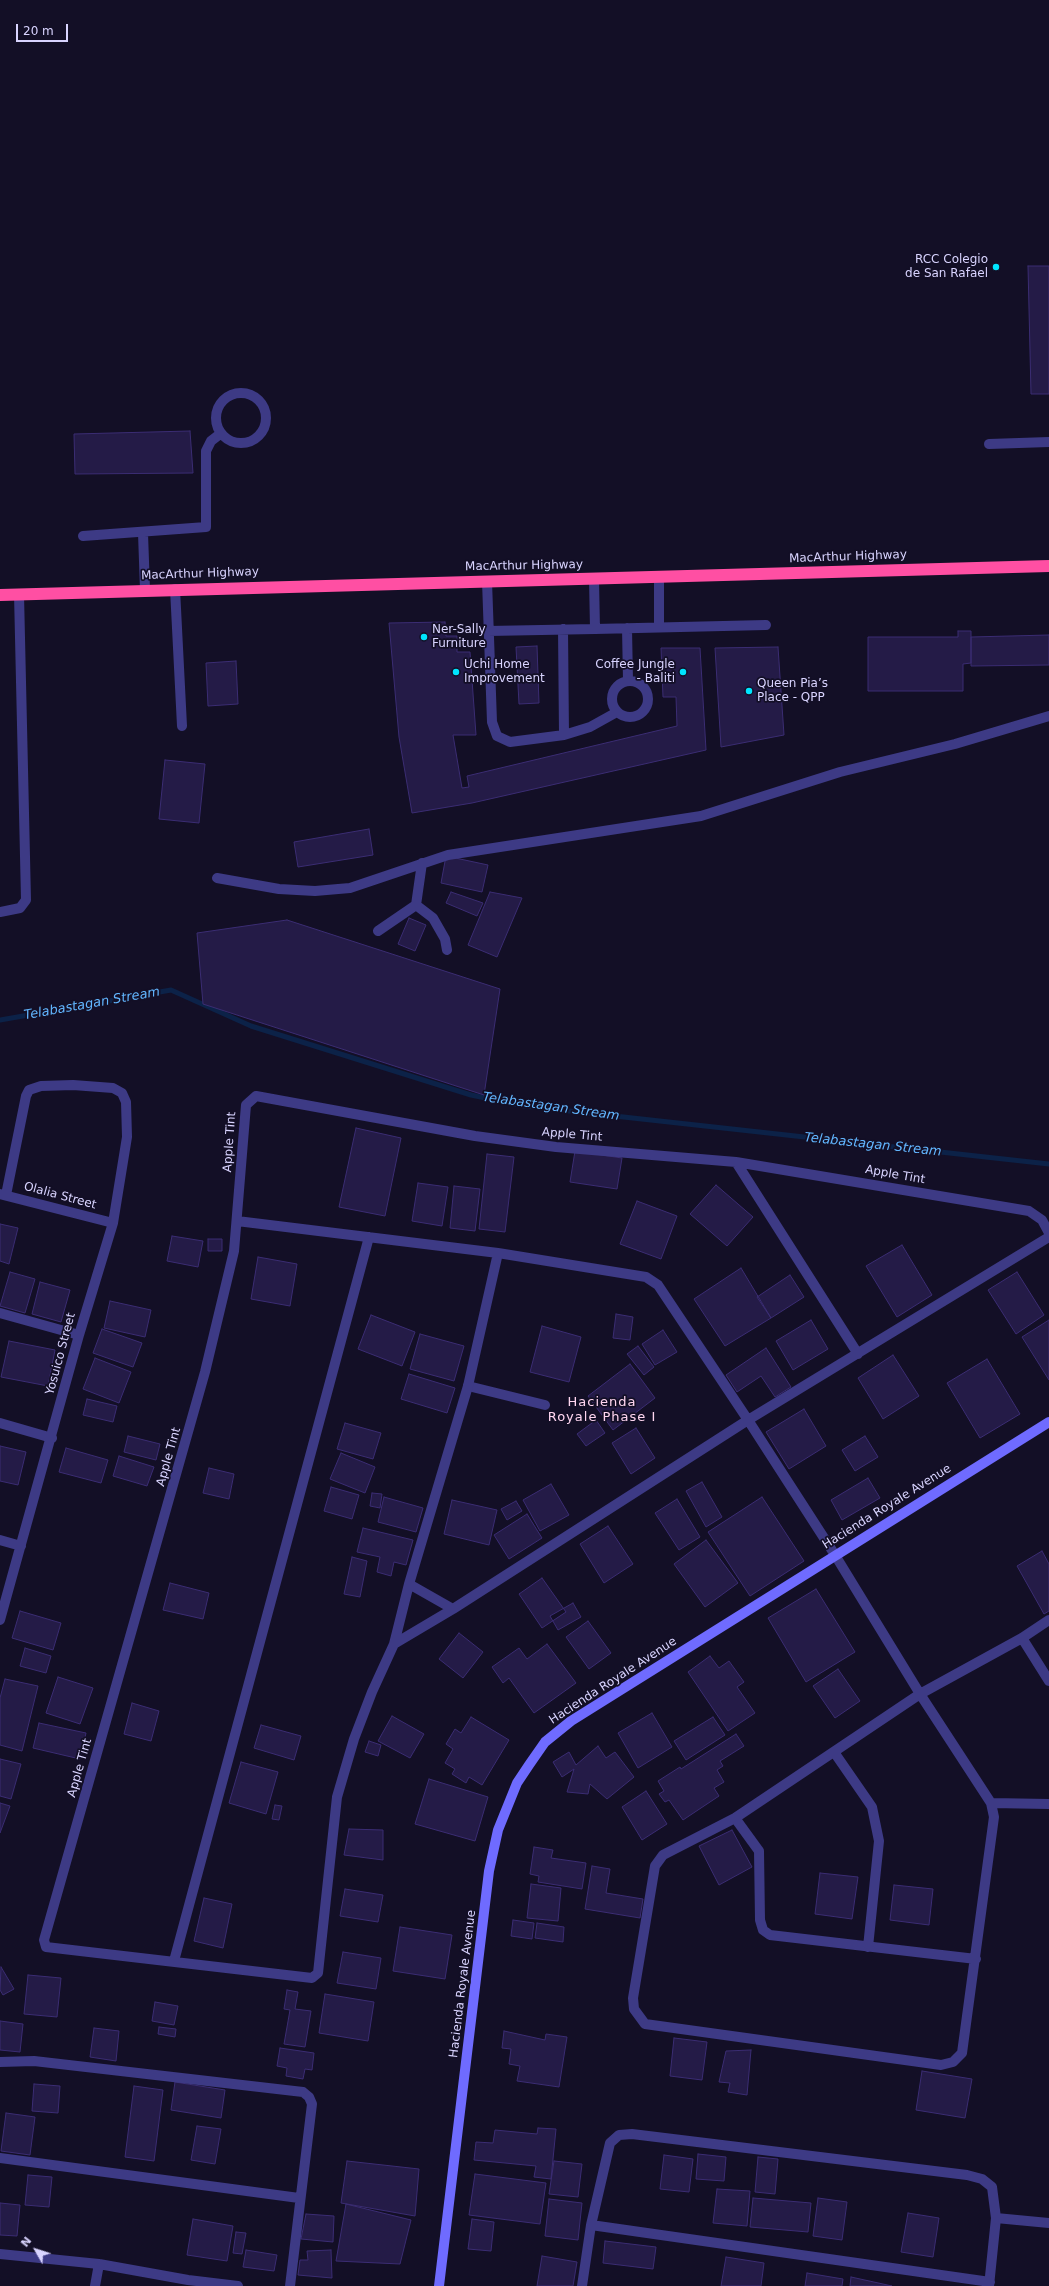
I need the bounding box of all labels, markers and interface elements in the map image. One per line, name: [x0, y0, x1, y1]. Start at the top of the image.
scale bar: [18, 16, 70, 42]
text: 20 m: [23, 24, 54, 38]
place label: RCC Colegio de San Rafael: [905, 253, 988, 281]
marker: RCC Colegio de San Rafael: [991, 262, 1001, 272]
street label: MacArthur Highway: [789, 548, 907, 566]
street label: MacArthur Highway: [465, 558, 583, 574]
street label: MacArthur Highway: [141, 565, 259, 583]
place label: Ner-Sally Furniture: [432, 623, 486, 651]
marker: Ner-Sally Furniture: [419, 632, 429, 642]
place label: Uchi Home Improvement: [464, 658, 545, 686]
place label: Coffee Jungle - Baliti: [595, 658, 675, 686]
marker: Uchi Home Improvement: [451, 667, 461, 677]
marker: Coffee Jungle - Baliti: [678, 667, 688, 677]
place label: Queen Pia’s Place - QPP: [757, 677, 828, 705]
marker: Queen Pia’s Place - QPP: [744, 686, 754, 696]
water label: Telabastagan Stream: [23, 984, 161, 1024]
water label: Telabastagan Stream: [482, 1090, 620, 1124]
street label: Apple Tint: [221, 1111, 239, 1173]
street label: Apple Tint: [541, 1125, 603, 1145]
water label: Telabastagan Stream: [804, 1130, 942, 1160]
street label: Apple Tint: [864, 1163, 926, 1187]
street label: Olalia Street: [22, 1179, 98, 1213]
street label: Yosuico Street: [43, 1311, 79, 1397]
district label: Hacienda Royale Phase Ⅰ: [555, 1395, 649, 1426]
street label: Apple Tint: [154, 1426, 184, 1488]
street label: Hacienda Royale Avenue: [820, 1461, 954, 1553]
street label: Hacienda Royale Avenue: [547, 1634, 679, 1728]
street label: Apple Tint: [65, 1737, 95, 1799]
street label: Hacienda Royale Avenue: [447, 1909, 479, 2059]
north arrow: [16, 2230, 56, 2270]
text: N: [18, 2234, 34, 2250]

